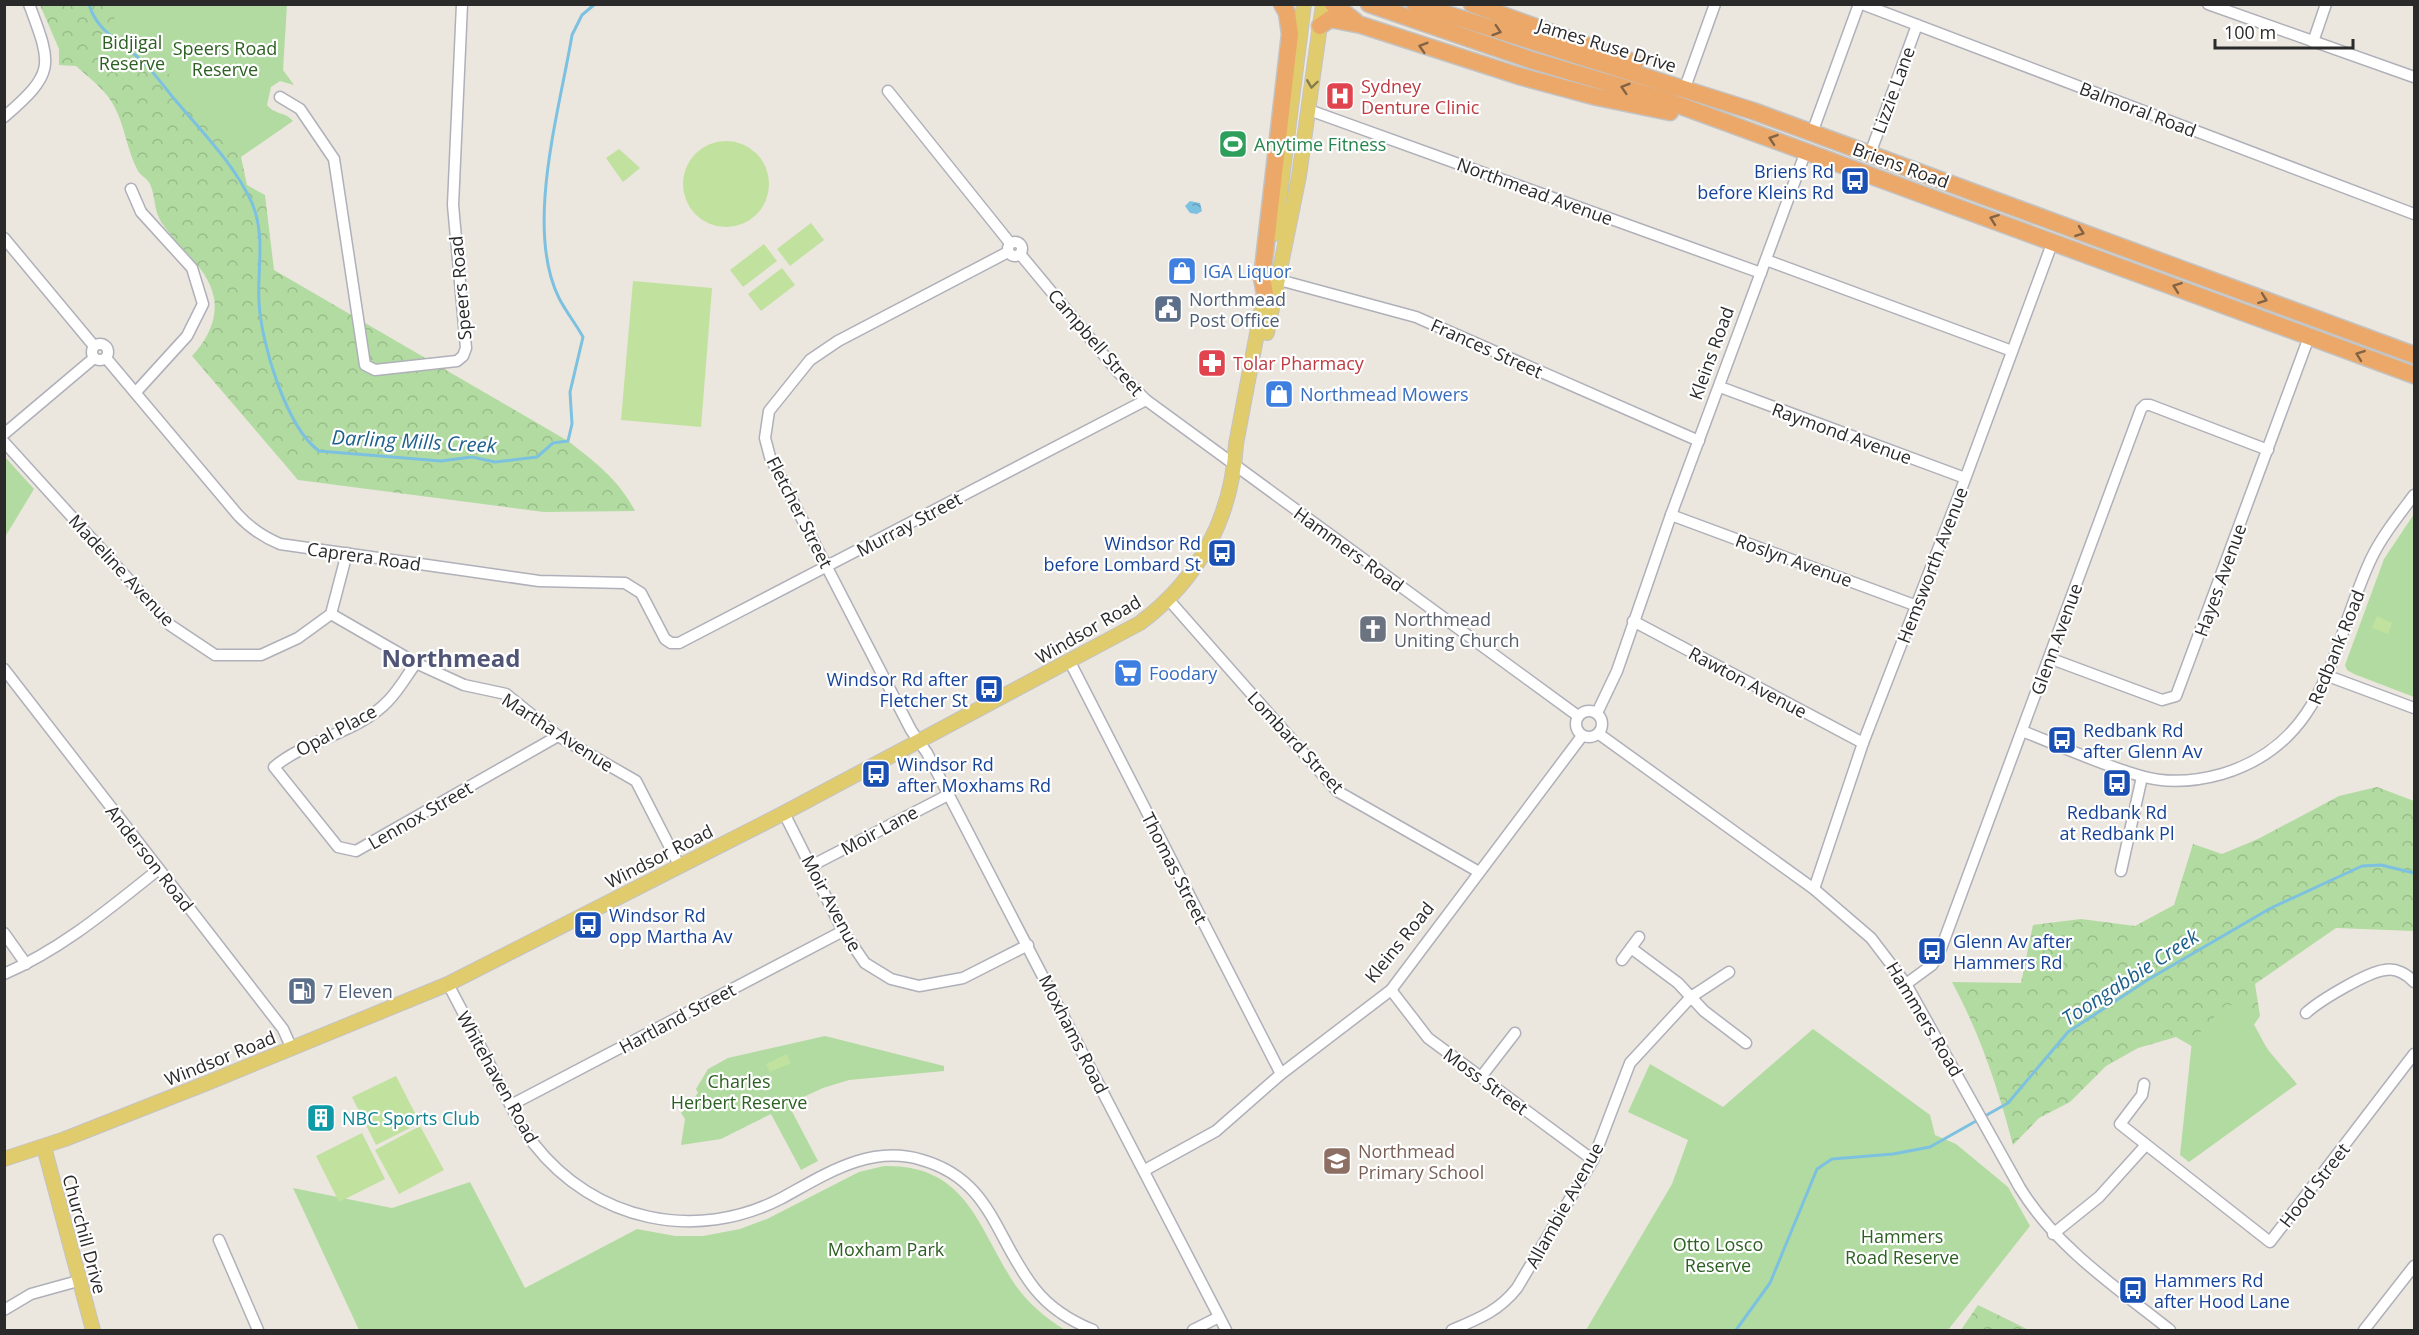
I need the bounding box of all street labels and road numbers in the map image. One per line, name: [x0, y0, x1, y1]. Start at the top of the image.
street label: James Ruse Drive: [1533, 12, 1680, 78]
street label: Lizzie Lane: [1866, 43, 1920, 137]
street label: Balmoral Road: [2076, 76, 2200, 142]
street label: Briens Road: [1849, 136, 1953, 194]
street label: Northmead Avenue: [1454, 152, 1616, 230]
street label: Speers Road: [443, 235, 477, 341]
street label: Campbell Street: [1043, 283, 1149, 401]
street label: Kleins Road: [1683, 303, 1739, 403]
street label: Frances Street: [1427, 313, 1547, 383]
street label: Raymond Avenue: [1769, 397, 1915, 469]
street label: Fletcher Street: [762, 452, 838, 572]
street label: Hemsworth Avenue: [1891, 483, 1973, 647]
street label: Murray Street: [852, 486, 966, 562]
street label: Hammers Road: [1289, 501, 1409, 597]
street label: Madeline Avenue: [64, 509, 180, 631]
street label: Hayes Avenue: [2188, 520, 2252, 640]
street label: Roslyn Avenue: [1732, 528, 1856, 592]
street label: Caprera Road: [305, 536, 423, 576]
street label: Glenn Avenue: [2025, 580, 2087, 698]
street label: Redbank Road: [2302, 586, 2370, 708]
street label: Windsor Road: [1031, 589, 1145, 669]
street label: Rawton Avenue: [1685, 641, 1811, 723]
street label: Lombard Street: [1242, 686, 1350, 798]
street label: Martha Avenue: [498, 687, 618, 777]
street label: Opal Place: [291, 699, 381, 761]
street label: Lennox Street: [363, 775, 477, 855]
street label: Anderson Road: [101, 800, 199, 916]
street label: Moir Lane: [836, 800, 922, 860]
street label: Thomas Street: [1137, 808, 1213, 928]
street label: Windsor Road: [601, 819, 717, 893]
street label: Moir Avenue: [796, 850, 868, 956]
street label: Kleins Road: [1359, 897, 1439, 987]
street label: Hammers Road: [1881, 957, 1969, 1081]
street label: Moxhams Road: [1034, 970, 1114, 1098]
street label: Hartland Street: [615, 977, 739, 1059]
street label: Whitehaven Road: [452, 1007, 544, 1147]
street label: Windsor Road: [161, 1025, 279, 1091]
street label: Moss Street: [1439, 1042, 1533, 1120]
street label: Allambie Avenue: [1520, 1138, 1608, 1272]
street label: Hood Street: [2273, 1138, 2355, 1232]
street label: Churchill Drive: [58, 1172, 112, 1296]

